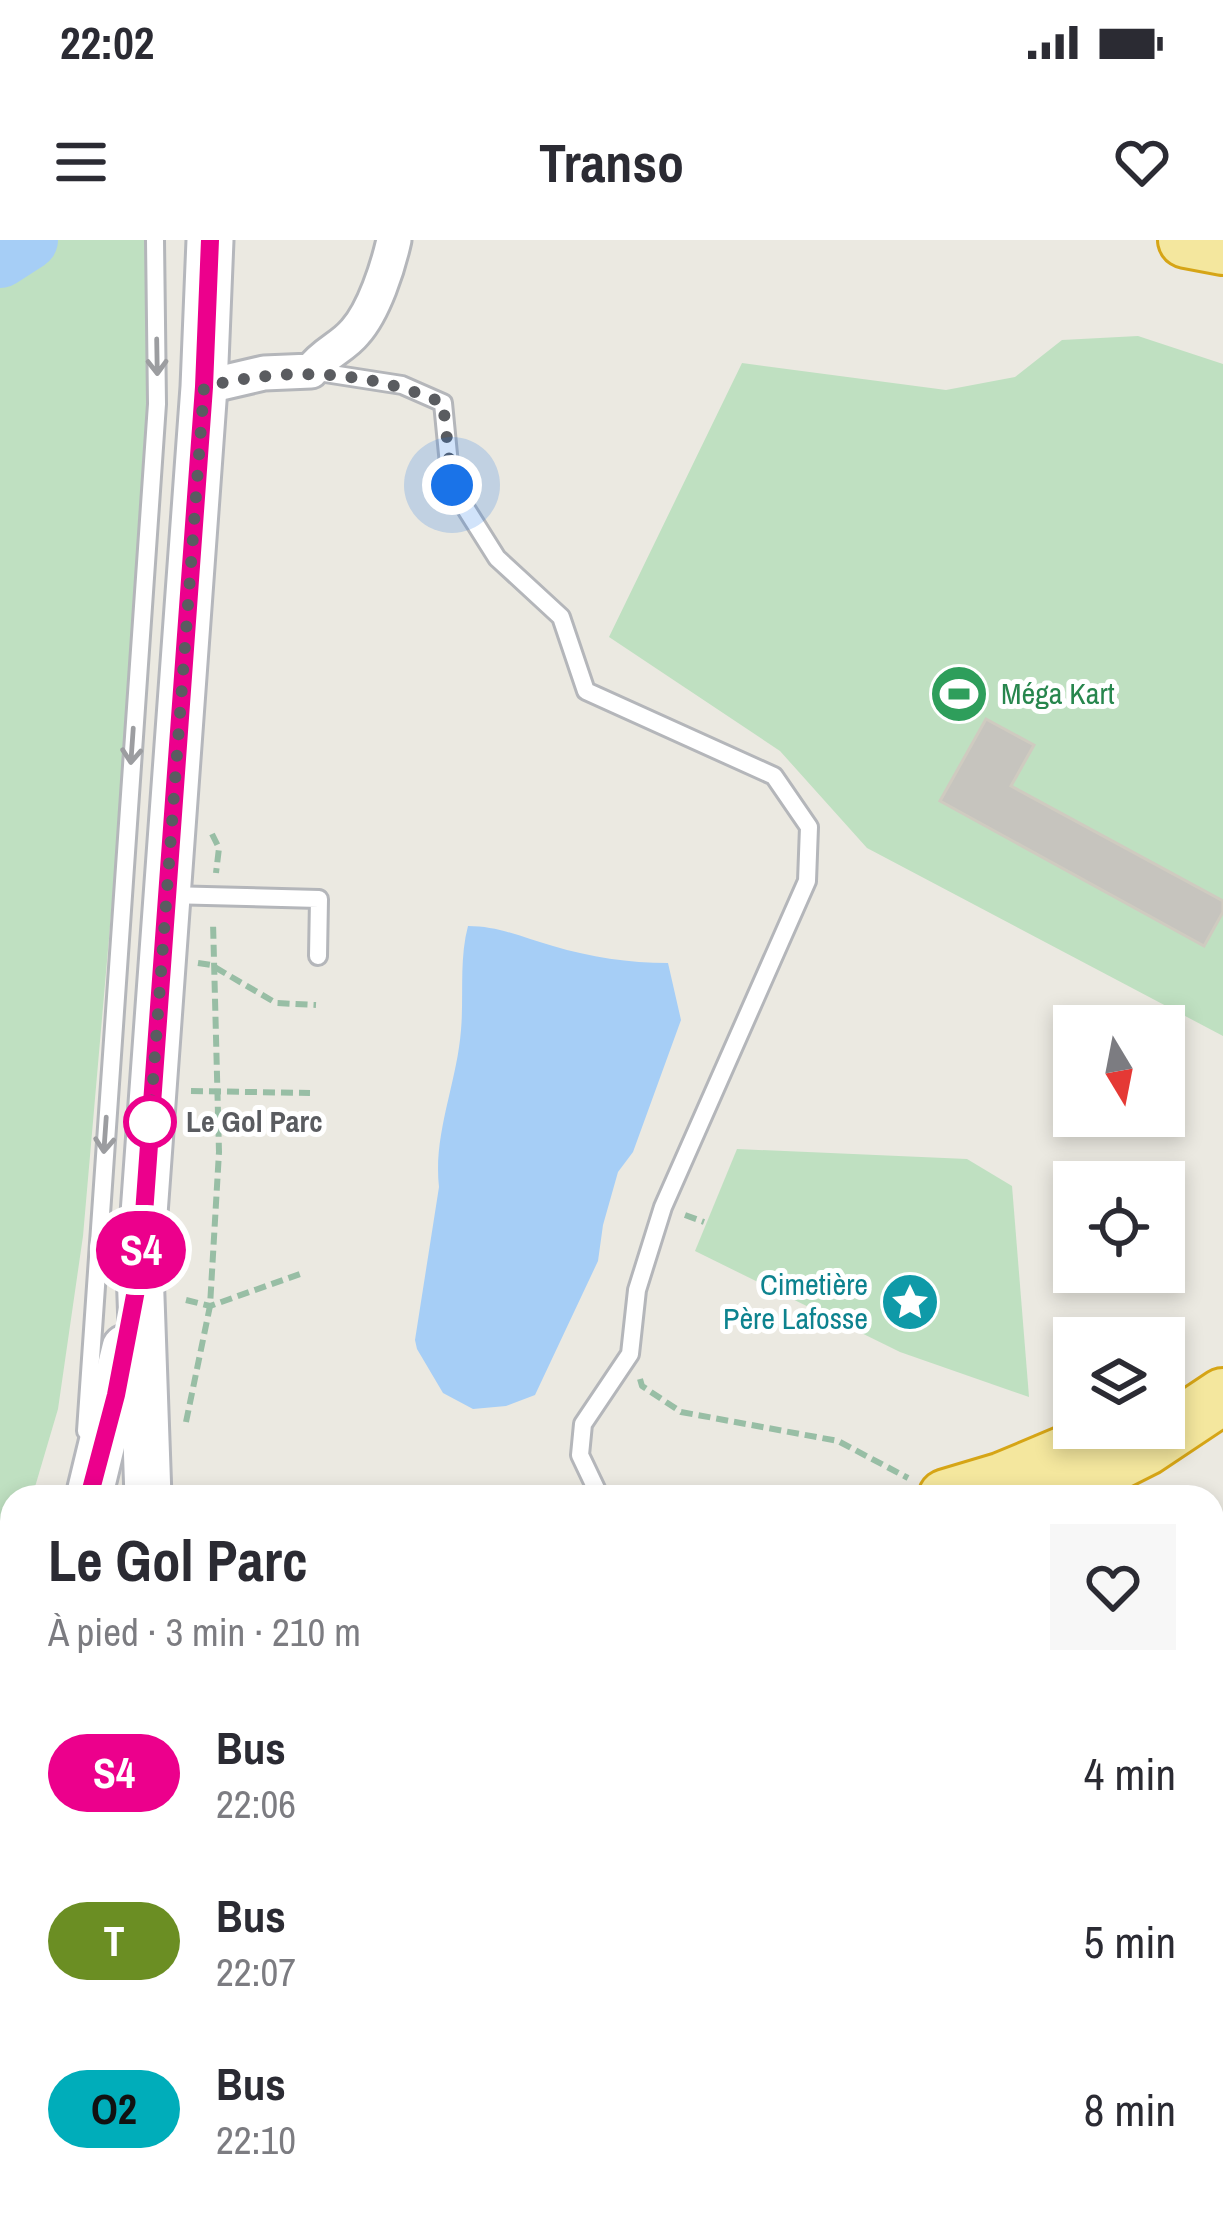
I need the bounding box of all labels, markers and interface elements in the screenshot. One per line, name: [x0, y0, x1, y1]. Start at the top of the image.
text: 22:02: [60, 12, 154, 73]
text: Transo: [539, 126, 684, 199]
icon: menu: [48, 129, 114, 195]
icon: heart: [1109, 129, 1175, 195]
one-way arrow: [145, 337, 168, 376]
your location: [422, 455, 482, 515]
sports icon: Méga Kart: [928, 663, 990, 725]
place label: Méga Kart: [1001, 673, 1115, 713]
one-way arrow: [121, 726, 144, 765]
north arrow: [1053, 1005, 1185, 1137]
map controls: [1053, 1005, 1185, 1449]
marker: Le Gol Parc: [125, 1097, 175, 1147]
place label: Le Gol Parc: [186, 1101, 323, 1141]
one-way arrow: [93, 1115, 116, 1154]
button: locate: [1053, 1161, 1185, 1293]
line badge: S4: [87, 1211, 195, 1289]
text: S4: [120, 1222, 162, 1278]
place label: Cimetière Père Lafosse: [723, 1264, 868, 1338]
place icon: Cimetière Père Lafosse: [879, 1271, 941, 1333]
button: layers: [1053, 1317, 1185, 1449]
text: Le Gol Parc: [48, 1522, 308, 1599]
button: heart: [1050, 1524, 1176, 1650]
text: À pied · 3 min · 210 m: [48, 1606, 361, 1658]
text: Bus: [216, 1717, 286, 1778]
text: 4 min: [1084, 1743, 1176, 1804]
text: S4: [93, 1745, 135, 1801]
text: 22:06: [216, 1778, 296, 1830]
text: Bus: [216, 1885, 286, 1946]
text: 5 min: [1084, 1911, 1176, 1972]
text: T: [103, 1913, 125, 1969]
text: 22:07: [216, 1946, 296, 1998]
text: Bus: [216, 2053, 286, 2114]
text: 8 min: [1084, 2079, 1176, 2140]
text: O2: [91, 2081, 137, 2137]
text: 22:10: [216, 2114, 296, 2166]

